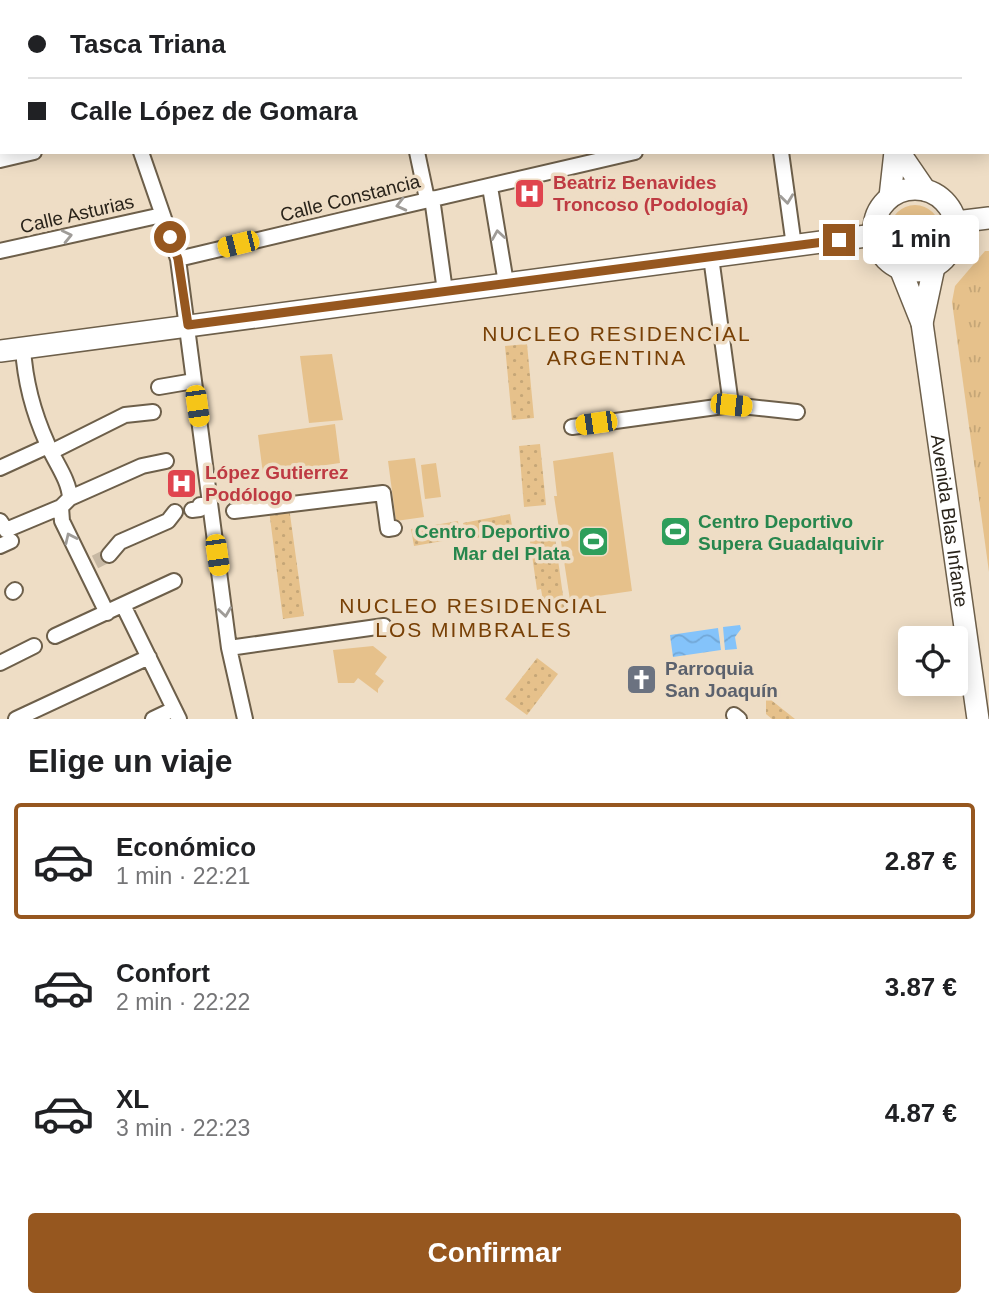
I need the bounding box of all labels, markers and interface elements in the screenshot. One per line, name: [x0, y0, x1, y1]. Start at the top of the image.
text: Tasca Triana: [70, 29, 226, 59]
text: Calle López de Gomara: [70, 96, 358, 126]
street label: Calle Constancia: [278, 170, 423, 226]
place label: Beatriz Benavides Troncoso (Podología): [553, 172, 748, 215]
hospital icon: Beatriz Benavides Troncoso (Podología): [513, 176, 547, 210]
street label: Calle Asturias: [18, 191, 136, 237]
one-way arrow: [780, 193, 795, 205]
one-way arrow: [395, 197, 407, 211]
callout: 1 min: [864, 216, 979, 264]
route start: [154, 221, 186, 253]
route end: [823, 224, 855, 256]
text: 1 min: [891, 226, 951, 252]
car: [216, 229, 261, 259]
one-way arrow: [490, 229, 505, 241]
one-way arrow: [61, 230, 73, 245]
district label: NUCLEO RESIDENCIAL ARGENTINA: [482, 322, 752, 369]
car: [184, 384, 211, 428]
car: [710, 392, 753, 418]
car: [574, 410, 619, 436]
street label: Avenida Blas Infante: [927, 433, 973, 608]
place label: López Gutierrez Podólogo: [205, 462, 349, 505]
hospital icon: López Gutierrez Podólogo: [165, 466, 199, 500]
place label: Centro Deportivo Supera Guadalquivir: [698, 511, 884, 554]
sports icon: Centro Deportivo Supera Guadalquivir: [658, 515, 692, 549]
place label: Centro Deportivo Mar del Plata: [415, 521, 570, 564]
sports icon: Centro Deportivo Mar del Plata: [576, 525, 610, 559]
one-way arrow: [64, 533, 78, 546]
car: [204, 533, 231, 577]
district label: NUCLEO RESIDENCIAL LOS MIMBRALES: [339, 594, 609, 641]
one-way arrow: [217, 606, 232, 617]
map controls: [898, 626, 968, 696]
button: locate: [898, 626, 968, 696]
place label: Parroquia San Joaquín: [665, 658, 778, 701]
church icon: Parroquia San Joaquín: [625, 662, 659, 696]
text: Elige un viaje: [28, 743, 233, 779]
icon: car: [32, 830, 95, 893]
text: Económico: [116, 832, 256, 862]
text: 2.87 €: [885, 846, 957, 876]
text: 1 min · 22:21: [116, 863, 250, 889]
icon: car: [32, 956, 95, 1019]
text: Confort: [116, 958, 210, 988]
text: 3.87 €: [885, 972, 957, 1002]
text: 2 min · 22:22: [116, 989, 250, 1015]
icon: car: [32, 1082, 95, 1145]
text: XL: [116, 1084, 149, 1114]
text: 4.87 €: [885, 1098, 957, 1128]
text: 3 min · 22:23: [116, 1115, 250, 1141]
button: Confirmar: [28, 1213, 961, 1293]

